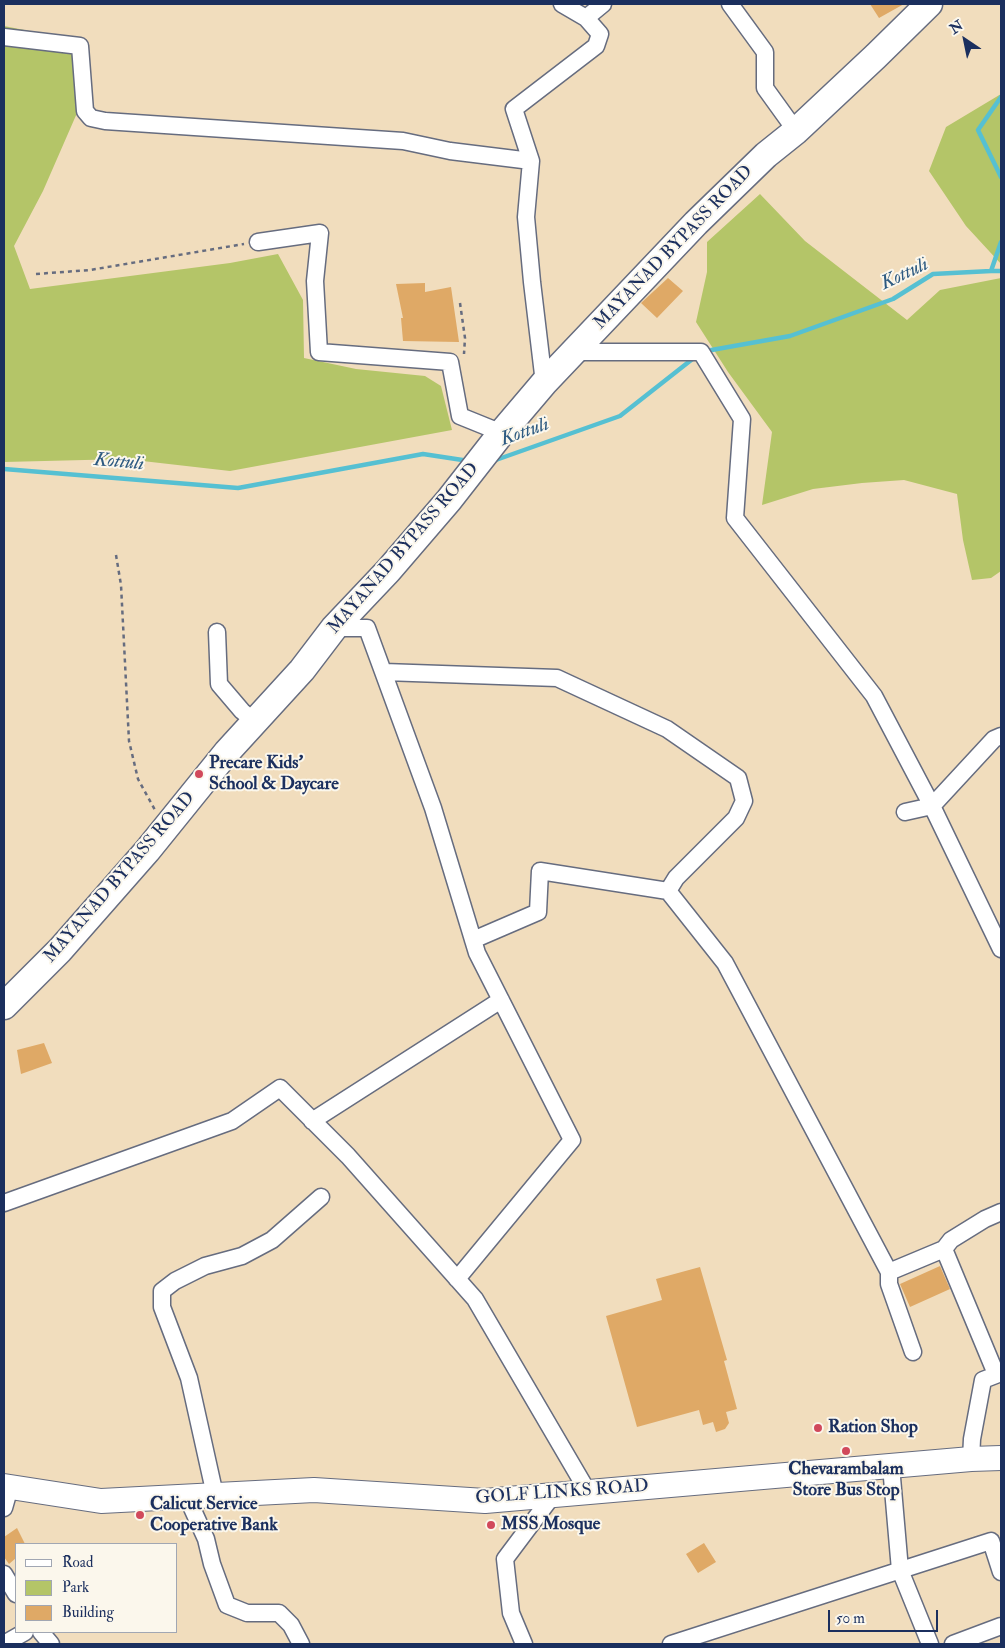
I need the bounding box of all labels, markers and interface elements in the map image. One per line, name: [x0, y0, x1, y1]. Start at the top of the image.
north arrow: [940, 15, 990, 65]
text: N: [946, 17, 966, 38]
street label: MAYANAD BYPASS ROAD: [590, 162, 758, 334]
water label: Kottuli: [878, 254, 932, 296]
water label: Kottuli: [498, 414, 552, 452]
water label: Kottuli: [93, 449, 145, 477]
street label: MAYANAD BYPASS ROAD: [324, 459, 484, 639]
place label: Precare Kids' School & Daycare: [209, 753, 339, 796]
marker: Precare Kids' School & Daycare: [193, 768, 205, 780]
street label: MAYANAD BYPASS ROAD: [40, 788, 200, 968]
place label: Ration Shop: [828, 1417, 918, 1439]
marker: Ration Shop: [812, 1422, 824, 1434]
marker: Chevarambalam Store Bus Stop: [840, 1445, 852, 1457]
place label: Chevarambalam Store Bus Stop: [788, 1459, 904, 1502]
street label: GOLF LINKS ROAD: [475, 1476, 649, 1510]
place label: Calicut Service Cooperative Bank: [150, 1494, 278, 1536]
marker: Calicut Service Cooperative Bank: [134, 1509, 146, 1521]
place label: MSS Mosque: [501, 1514, 600, 1536]
marker: MSS Mosque: [485, 1519, 497, 1531]
legend: [15, 1543, 178, 1633]
text: Road: [62, 1553, 93, 1572]
text: Park: [62, 1578, 89, 1597]
scale bar: [830, 1600, 940, 1632]
text: Building: [62, 1603, 114, 1622]
text: 50 m: [836, 1609, 865, 1628]

